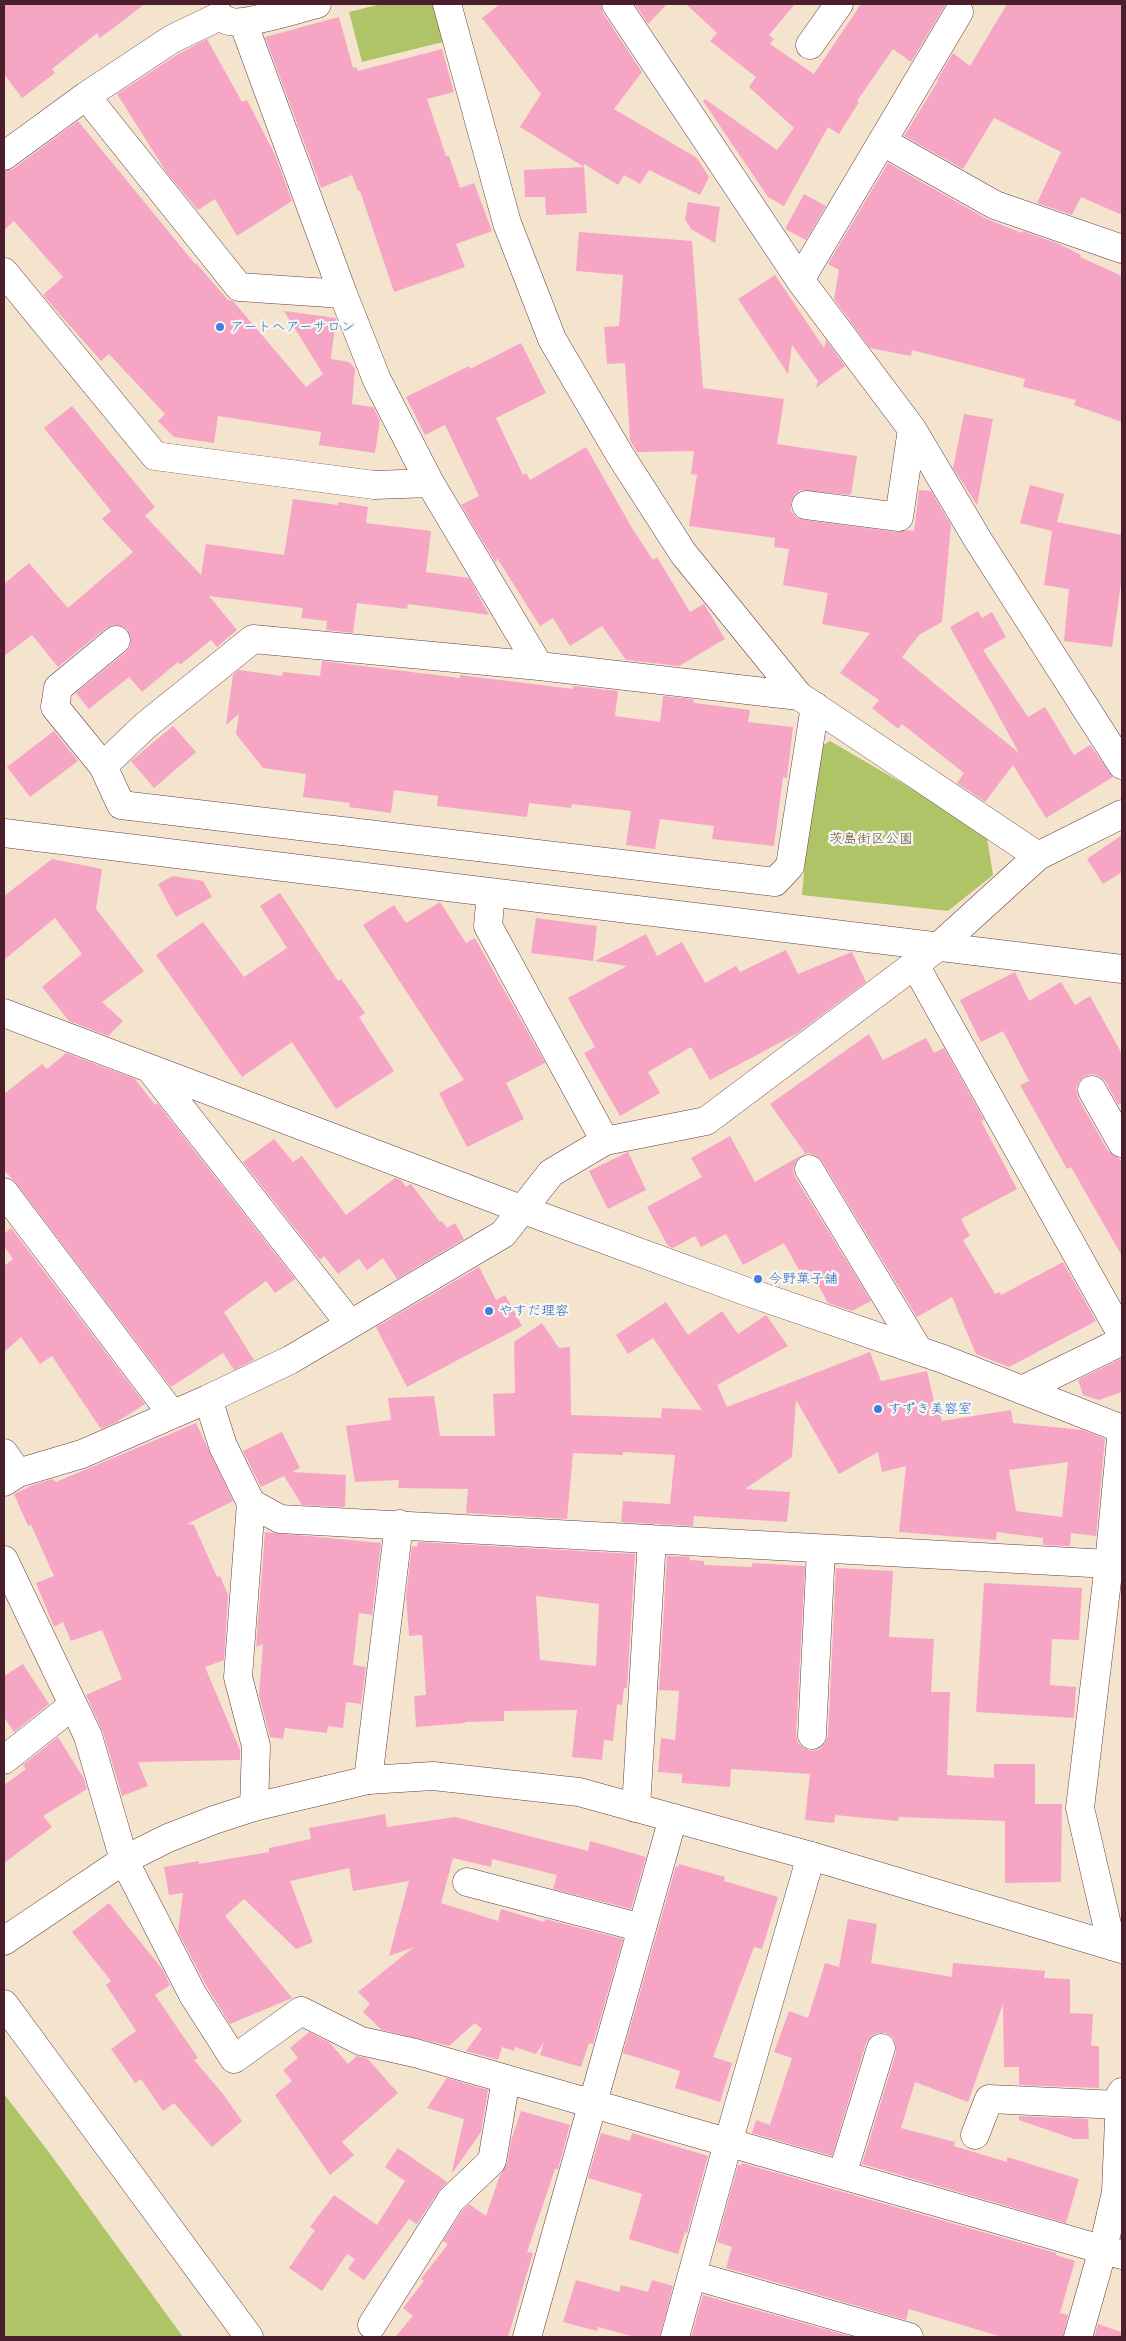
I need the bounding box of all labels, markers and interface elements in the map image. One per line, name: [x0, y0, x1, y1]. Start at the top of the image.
place label: アートヘアーサロン: [230, 319, 355, 335]
marker: アートヘアーサロン: [214, 321, 226, 333]
park label: 茨島街区公園: [829, 831, 913, 847]
place label: 今野菓子舗: [768, 1271, 838, 1287]
marker: 今野菓子舗: [752, 1273, 764, 1285]
place label: やすだ理容: [499, 1303, 569, 1319]
marker: やすだ理容: [483, 1305, 495, 1317]
place label: すずき美容室: [888, 1401, 972, 1417]
marker: すずき美容室: [872, 1403, 884, 1415]

